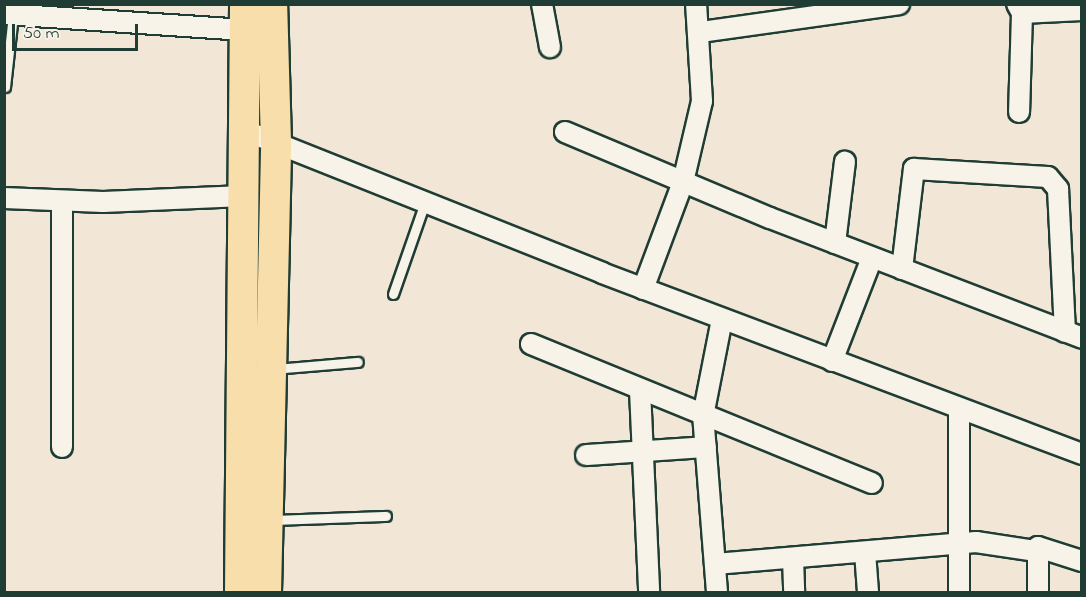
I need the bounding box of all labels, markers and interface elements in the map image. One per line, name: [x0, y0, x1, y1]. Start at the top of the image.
scale bar: [15, 12, 141, 50]
text: 50 m: [23, 21, 60, 47]

